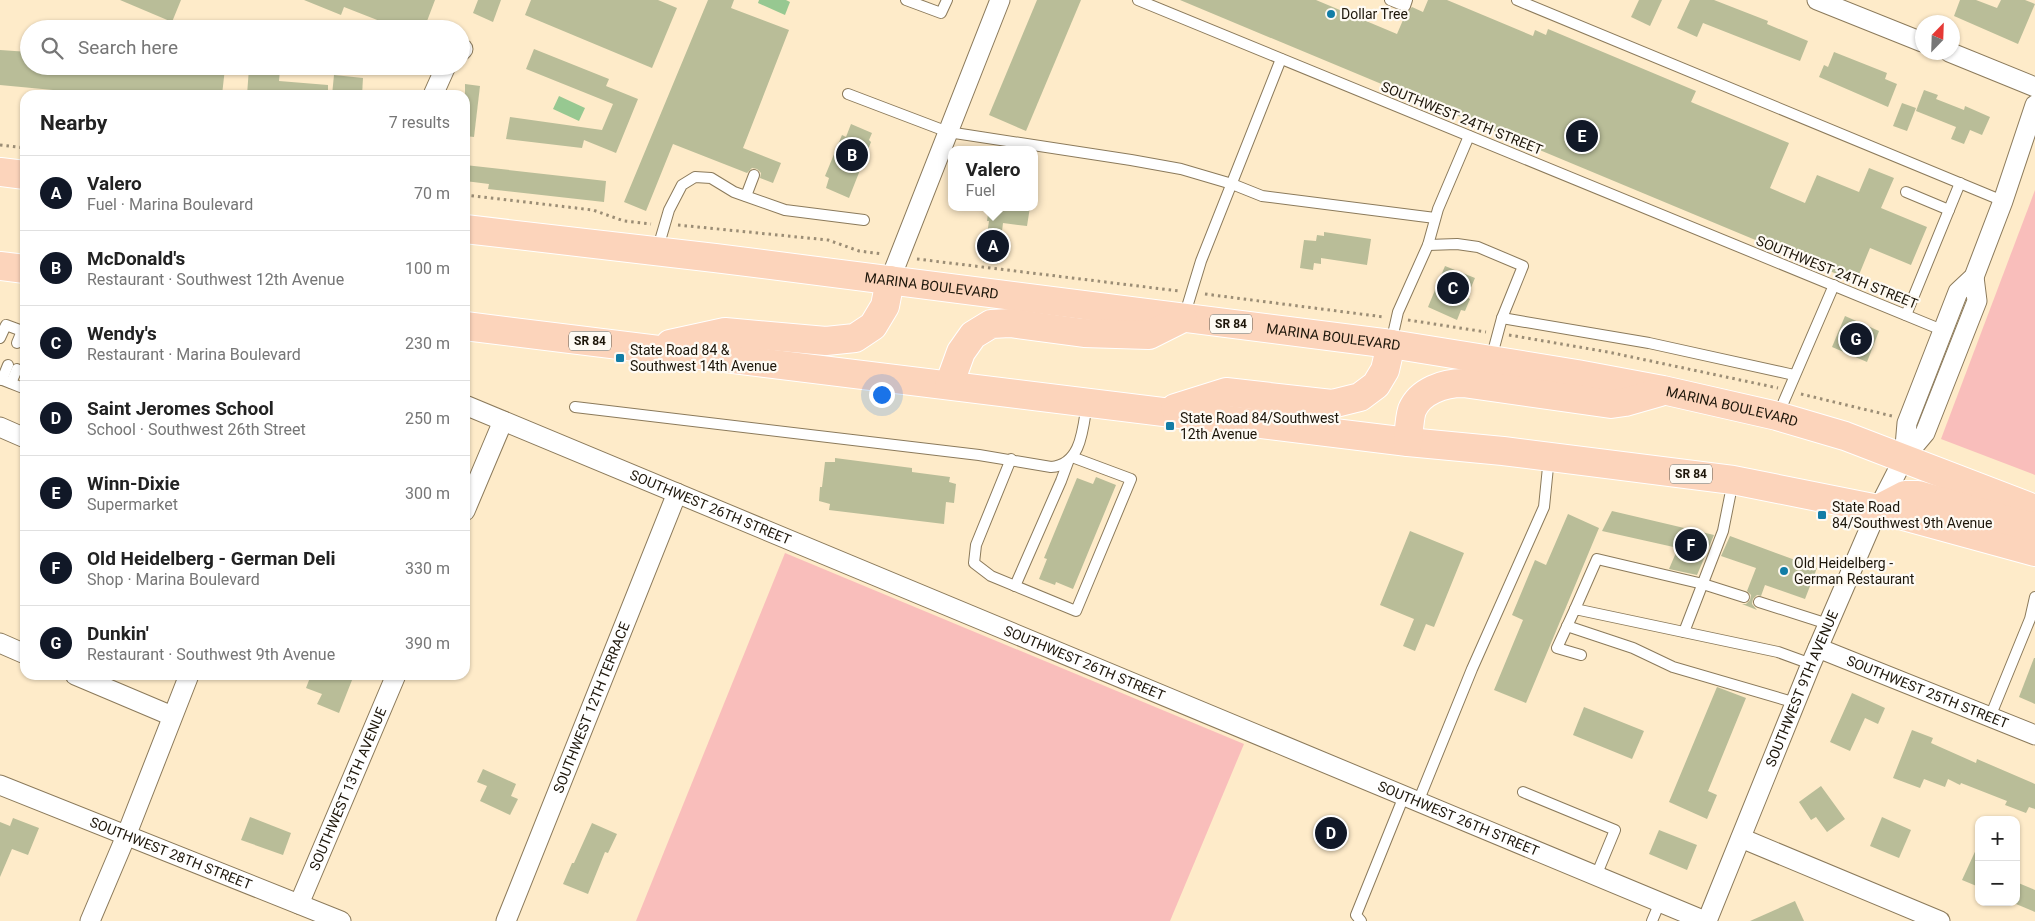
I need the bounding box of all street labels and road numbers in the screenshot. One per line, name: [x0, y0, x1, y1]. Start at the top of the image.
street label: SOUTHWEST 24TH STREET: [1379, 78, 1546, 158]
street label: SOUTHWEST 24TH STREET: [1754, 232, 1921, 312]
street label: MARINA BOULEVARD: [864, 269, 1000, 302]
road number: SR 84: [1210, 314, 1252, 334]
street label: MARINA BOULEVARD: [1265, 320, 1402, 353]
road number: SR 84: [569, 332, 611, 351]
street label: MARINA BOULEVARD: [1665, 383, 1800, 430]
road number: SR 84: [1670, 464, 1712, 484]
street label: SOUTHWEST 26TH STREET: [628, 467, 794, 548]
street label: SOUTHWEST 9TH AVENUE: [1762, 608, 1841, 769]
street label: SOUTHWEST 12TH TERRACE: [550, 620, 633, 795]
street label: SOUTHWEST 26TH STREET: [1002, 622, 1168, 704]
street label: SOUTHWEST 25TH STREET: [1844, 652, 2011, 732]
street label: SOUTHWEST 13TH AVENUE: [306, 705, 389, 873]
street label: SOUTHWEST 26TH STREET: [1375, 778, 1542, 859]
street label: SOUTHWEST 28TH STREET: [88, 814, 255, 893]

